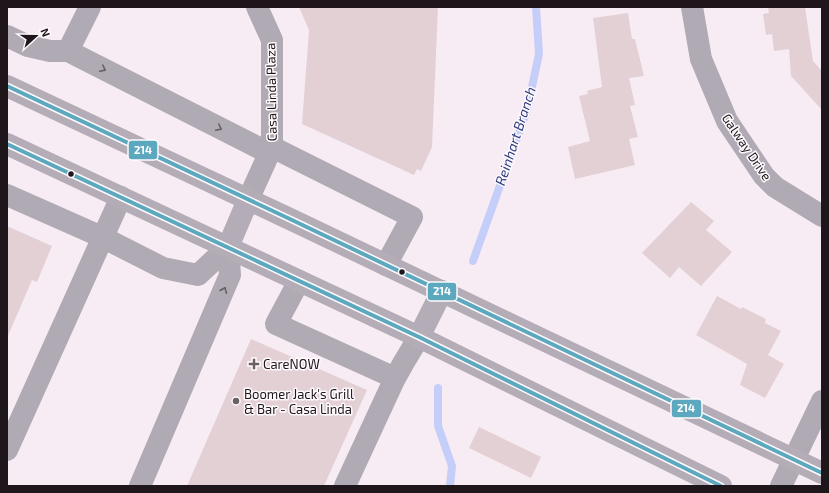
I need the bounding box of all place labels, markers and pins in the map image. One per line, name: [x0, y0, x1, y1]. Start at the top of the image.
unlabelled marker: [66, 169, 76, 179]
unlabelled marker: [397, 267, 407, 277]
place label: CareNOW: [263, 356, 320, 372]
marker: CareNOW: [248, 358, 260, 370]
place label: Boomer Jack's Grill & Bar - Casa Linda: [244, 386, 354, 417]
marker: Boomer Jack's Grill & Bar - Casa Linda: [231, 396, 241, 406]

